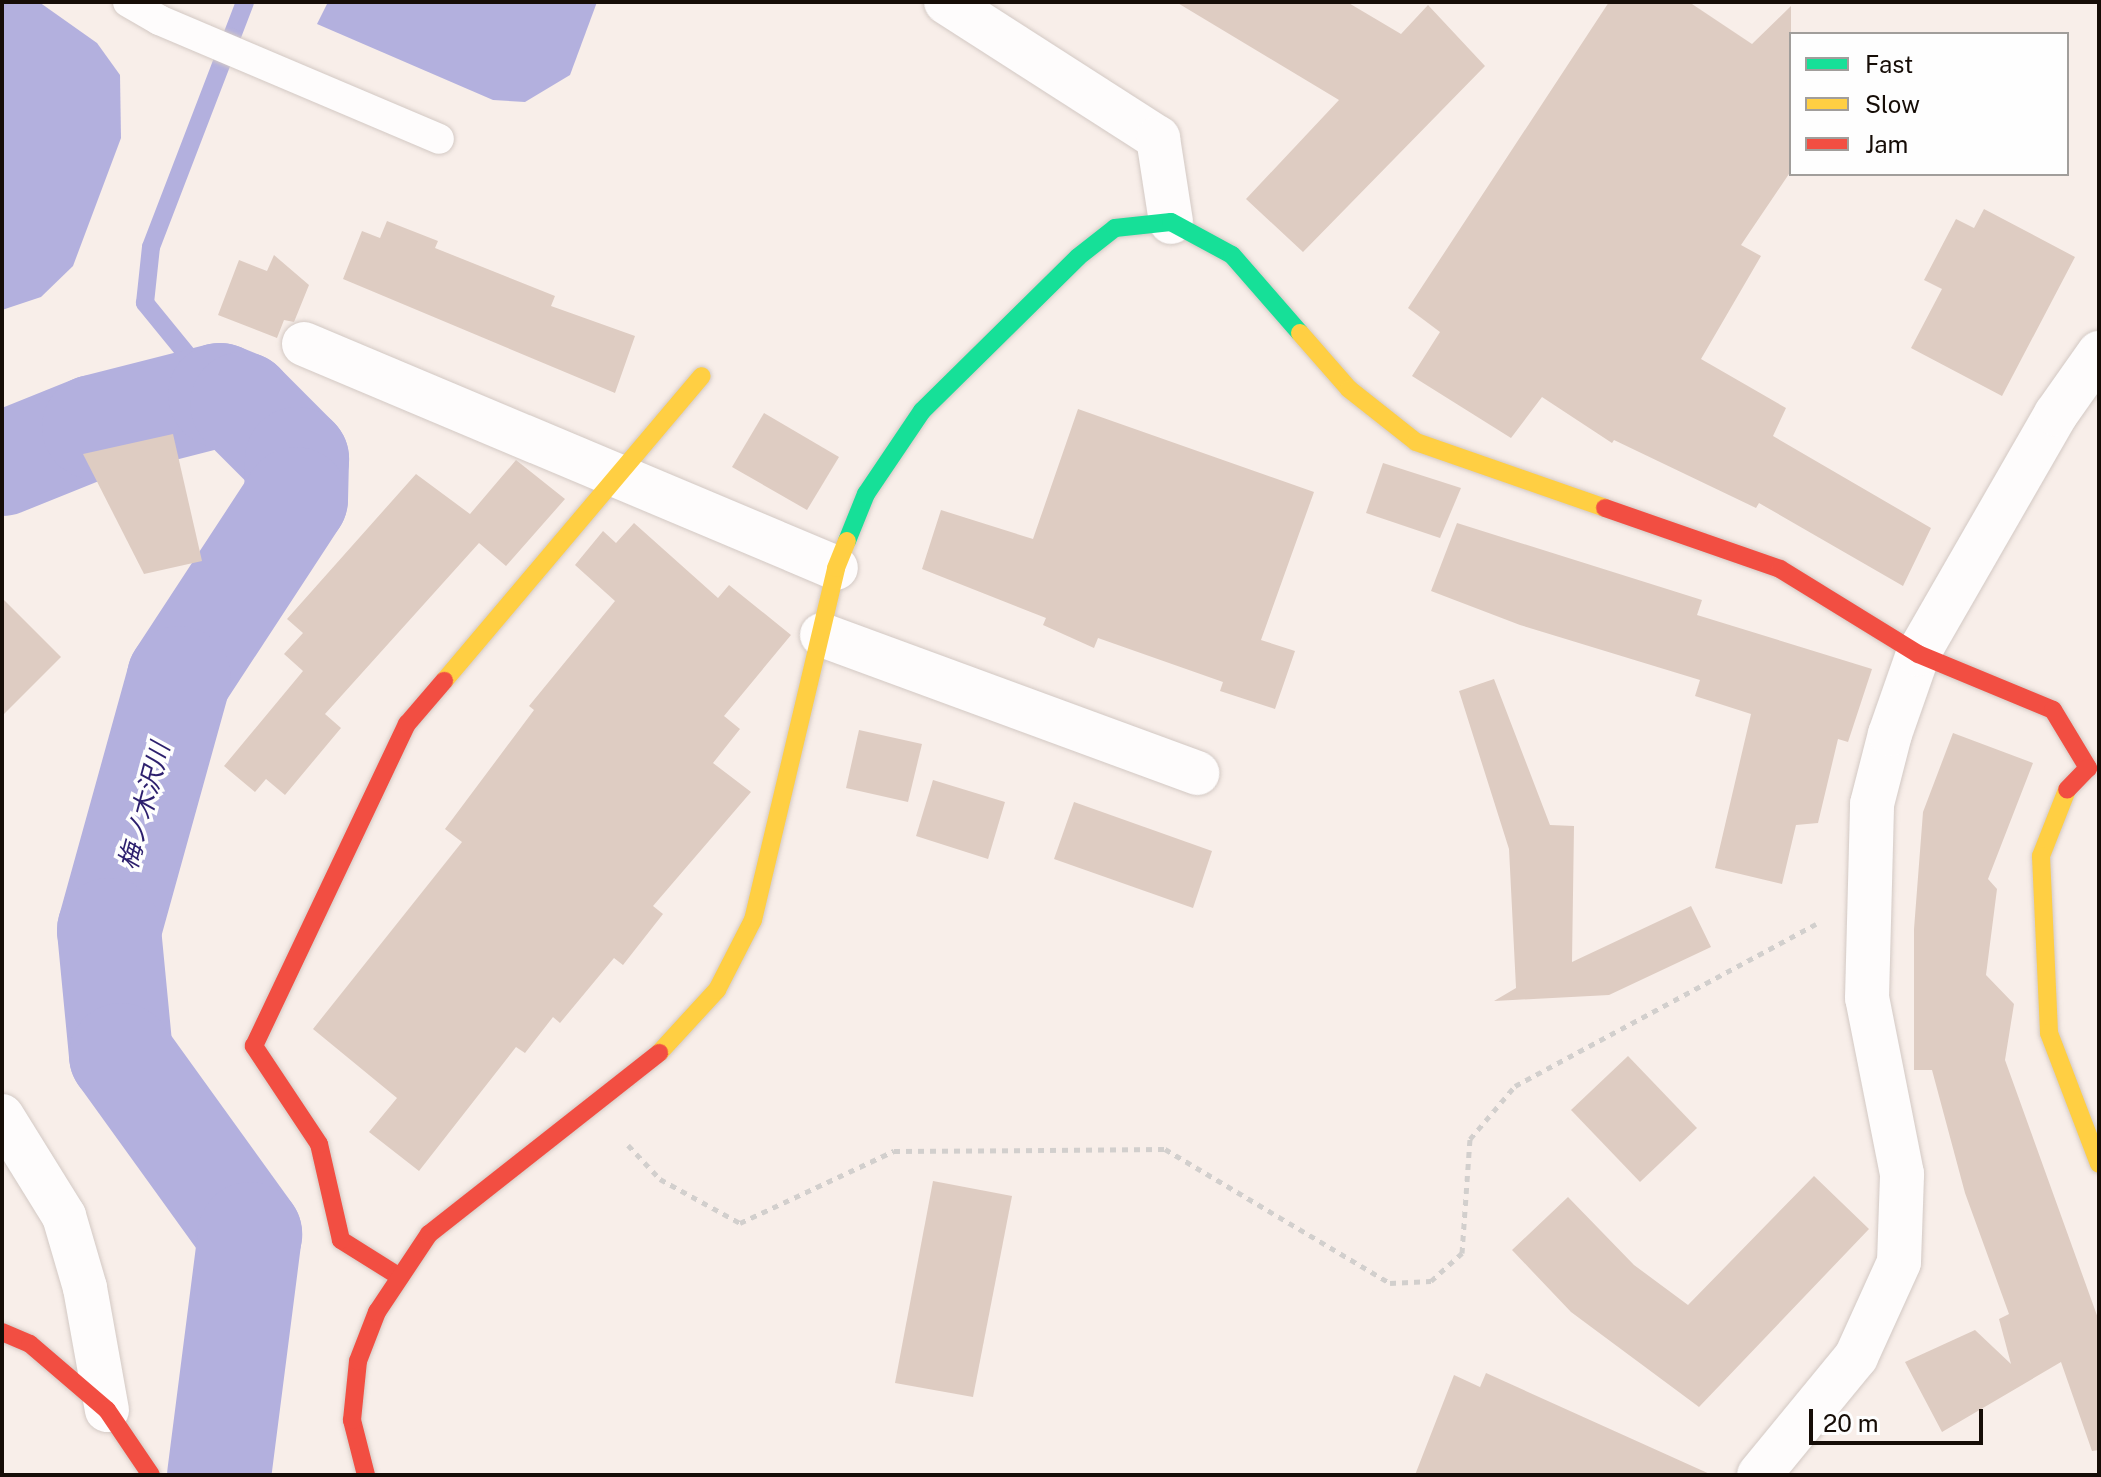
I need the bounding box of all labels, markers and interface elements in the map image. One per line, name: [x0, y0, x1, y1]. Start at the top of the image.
legend: [1789, 32, 2069, 176]
text: Fast: [1865, 50, 1913, 78]
text: Slow: [1865, 90, 1920, 118]
text: Jam: [1865, 130, 1908, 158]
water label: 梅ノ木沢川: [112, 739, 176, 873]
scale bar: [1813, 1393, 1987, 1443]
text: 20 m: [1823, 1409, 1879, 1437]

